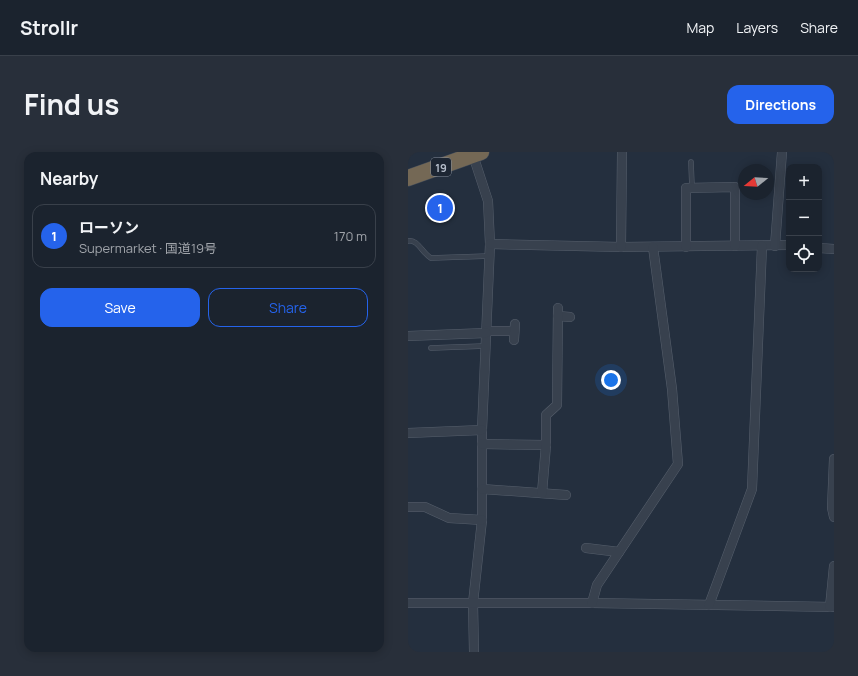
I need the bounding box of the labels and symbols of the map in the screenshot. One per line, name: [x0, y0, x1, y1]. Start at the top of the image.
road number: 19: [431, 158, 451, 176]
north arrow: [738, 164, 774, 200]
pin: 1: [427, 193, 453, 223]
your location: [601, 370, 621, 390]

